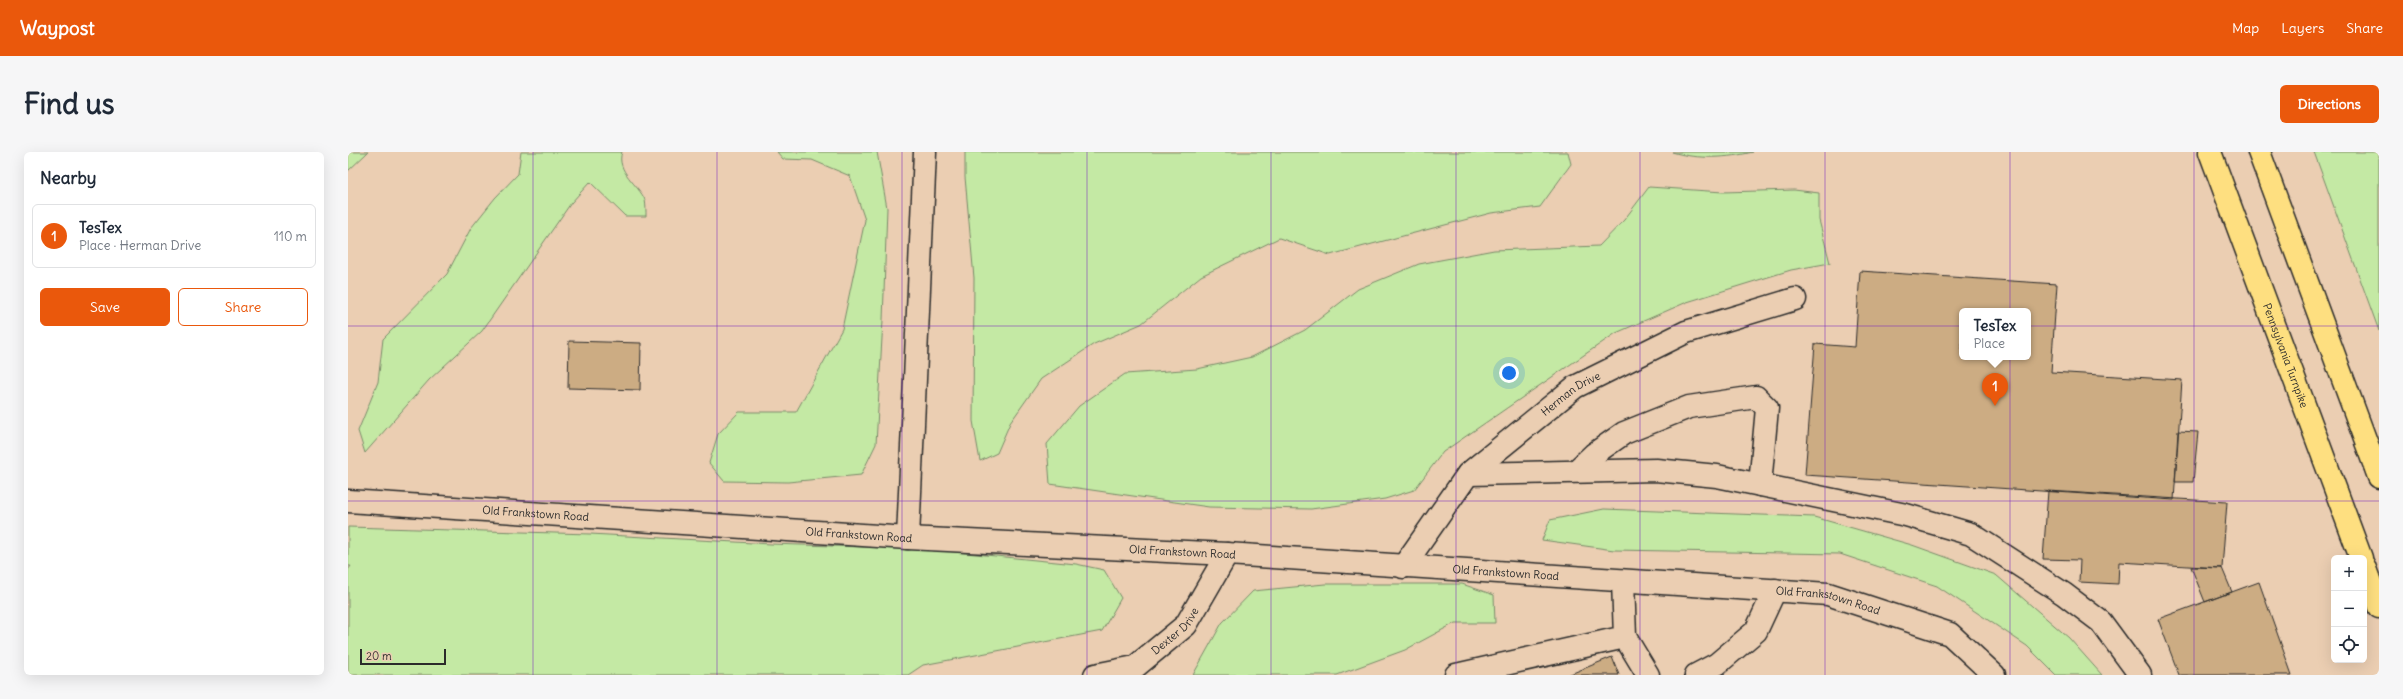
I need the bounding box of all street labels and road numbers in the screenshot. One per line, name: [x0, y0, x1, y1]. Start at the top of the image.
street label: Pennsylvania Turnpike: [2260, 301, 2311, 410]
street label: Herman Drive: [1538, 369, 1603, 419]
street label: Old Frankstown Road: [482, 503, 590, 524]
street label: Old Frankstown Road: [805, 524, 913, 545]
street label: Old Frankstown Road: [1129, 542, 1237, 562]
street label: Old Frankstown Road: [1452, 562, 1560, 583]
street label: Old Frankstown Road: [1775, 584, 1882, 618]
street label: Dexter Drive: [1149, 605, 1202, 658]

